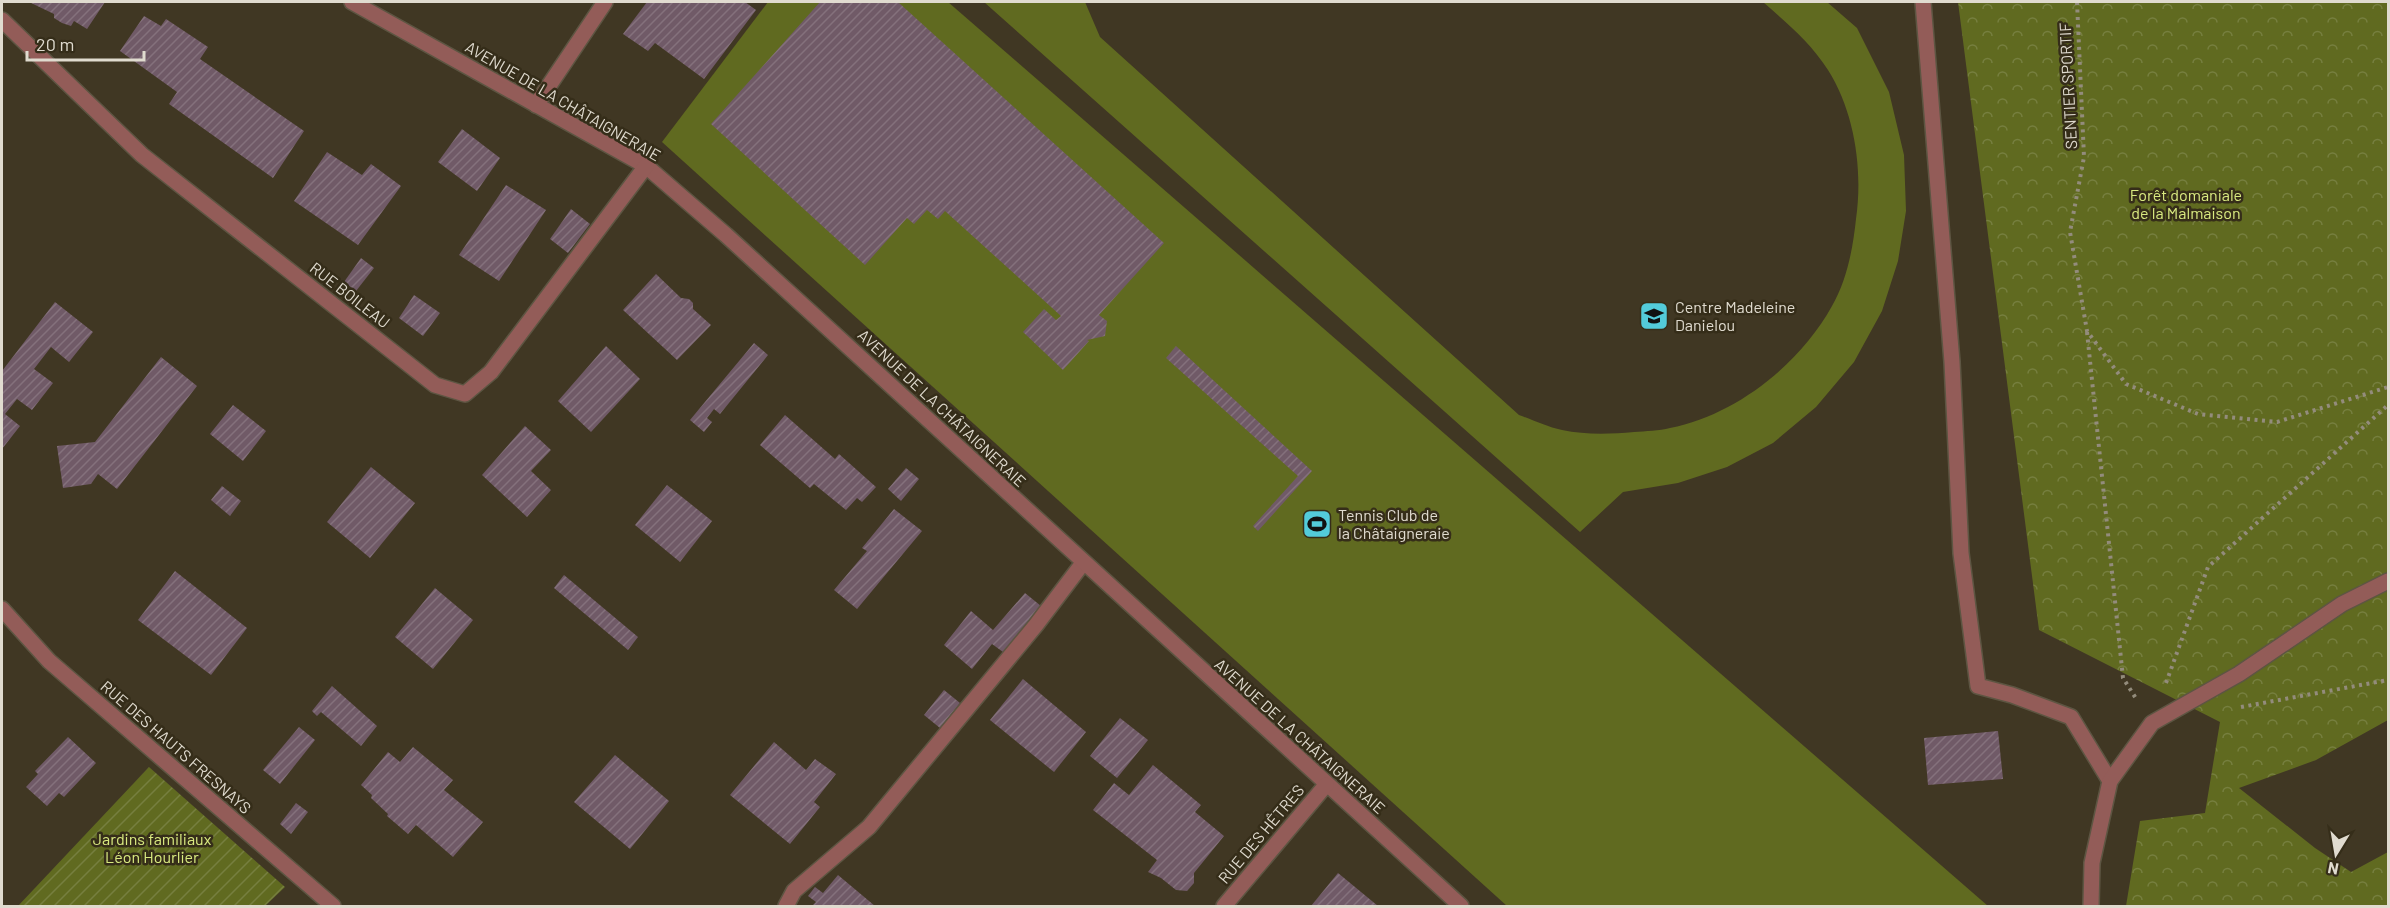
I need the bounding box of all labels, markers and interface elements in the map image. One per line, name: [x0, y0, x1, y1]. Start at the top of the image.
street label: SENTIER SPORTIF: [2055, 22, 2080, 150]
scale bar: [27, 24, 144, 62]
text: 20 m: [36, 33, 74, 55]
street label: AVENUE DE LA CHÂTAIGNERAIE: [462, 37, 664, 164]
park label: Forêt domaniale de la Malmaison: [2130, 185, 2242, 222]
street label: RUE BOILEAU: [307, 258, 394, 332]
place label: Centre Madeleine Danielou: [1675, 297, 1795, 334]
school or university icon: Centre Madeleine Danielou: [1638, 300, 1670, 332]
street label: AVENUE DE LA CHÂTAIGNERAIE: [855, 325, 1030, 490]
place label: Tennis Club de la Châtaigneraie: [1338, 505, 1450, 542]
sports icon: Tennis Club de la Châtaigneraie: [1301, 508, 1333, 540]
street label: AVENUE DE LA CHÂTAIGNERAIE: [1211, 654, 1389, 817]
street label: RUE DES HAUTS FRESNAYS: [97, 676, 255, 817]
street label: RUE DES HÊTRES: [1214, 780, 1307, 887]
north arrow: [2306, 824, 2366, 884]
park label: Jardins familiaux Léon Hourlier: [93, 829, 212, 866]
text: N: [2326, 859, 2340, 880]

